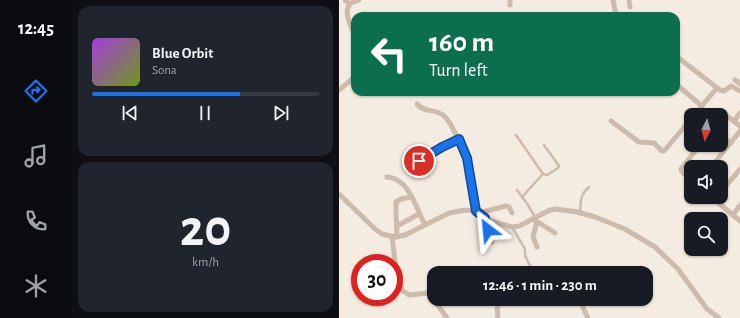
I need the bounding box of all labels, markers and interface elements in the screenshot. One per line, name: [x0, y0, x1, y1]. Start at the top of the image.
text: 12:45: [18, 20, 54, 38]
icon: left: [363, 28, 415, 80]
text: 160 m: [429, 29, 494, 57]
text: Blue Orbit: [152, 46, 213, 61]
text: Turn left: [429, 62, 488, 80]
text: Sona: [152, 64, 177, 77]
icon: directions: [22, 77, 50, 105]
icon: previous: [119, 102, 141, 124]
icon: pause: [194, 102, 216, 124]
icon: next: [270, 102, 292, 124]
north arrow: [684, 108, 728, 152]
map controls: [684, 108, 728, 256]
icon: music: [22, 142, 50, 170]
pin: [402, 144, 436, 178]
icon: arrive: [408, 150, 430, 172]
button: sound: [684, 160, 728, 204]
text: 20: [180, 203, 231, 255]
icon: phone: [22, 207, 50, 235]
position arrow: [467, 209, 509, 251]
button: search: [684, 212, 728, 256]
speed limit sign: 30: [351, 254, 403, 306]
text: km/h: [192, 256, 219, 269]
icon: climate: [22, 272, 50, 300]
text: 12:46 · 1 min · 230 m: [483, 278, 597, 293]

